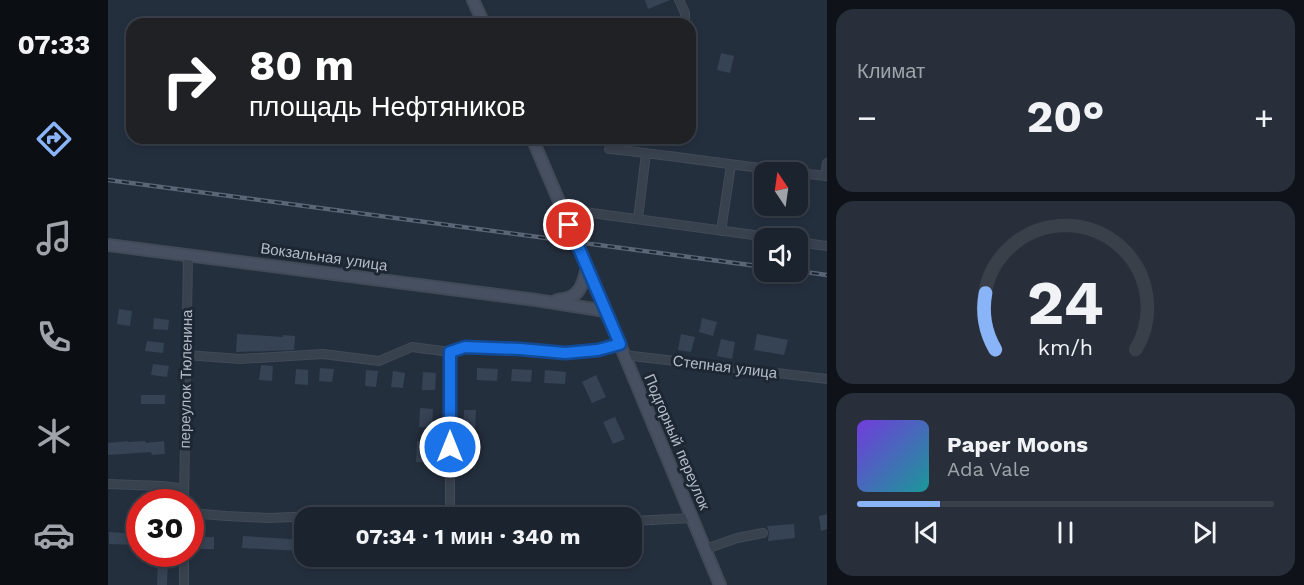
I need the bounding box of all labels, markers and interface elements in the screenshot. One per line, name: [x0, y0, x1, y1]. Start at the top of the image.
text: 07:33: [18, 29, 90, 61]
text: 80 m: [249, 41, 354, 90]
icon: right: [150, 42, 228, 120]
text: Климат: [857, 59, 925, 83]
text: 20°: [1026, 90, 1105, 143]
text: площадь Нефтяников: [249, 91, 526, 123]
text: −: [857, 98, 877, 137]
text: +: [1254, 98, 1274, 137]
icon: directions: [33, 118, 75, 160]
north arrow: [754, 162, 808, 216]
map controls: [754, 162, 808, 282]
pin: [543, 199, 594, 250]
icon: arrive: [552, 208, 585, 241]
icon: music: [33, 217, 75, 259]
button: sound: [754, 228, 808, 282]
street label: Вокзальная улица: [259, 239, 389, 275]
text: 24: [1027, 266, 1104, 339]
street label: переулок Тюленина: [176, 309, 196, 449]
icon: phone: [33, 316, 75, 358]
text: km/h: [1038, 335, 1093, 360]
street label: Степная улица: [672, 352, 779, 382]
street label: Подгорный переулок: [640, 371, 714, 513]
icon: climate: [33, 415, 75, 457]
position arrow: [418, 415, 482, 479]
text: Paper Moons: [947, 432, 1088, 457]
text: Ada Vale: [947, 457, 1030, 481]
speed limit sign: 30: [126, 489, 204, 567]
icon: car: [33, 514, 75, 556]
icon: previous: [910, 516, 943, 549]
icon: pause: [1049, 516, 1082, 549]
icon: next: [1188, 516, 1221, 549]
text: 07:34 · 1 мин · 340 m: [356, 524, 580, 549]

